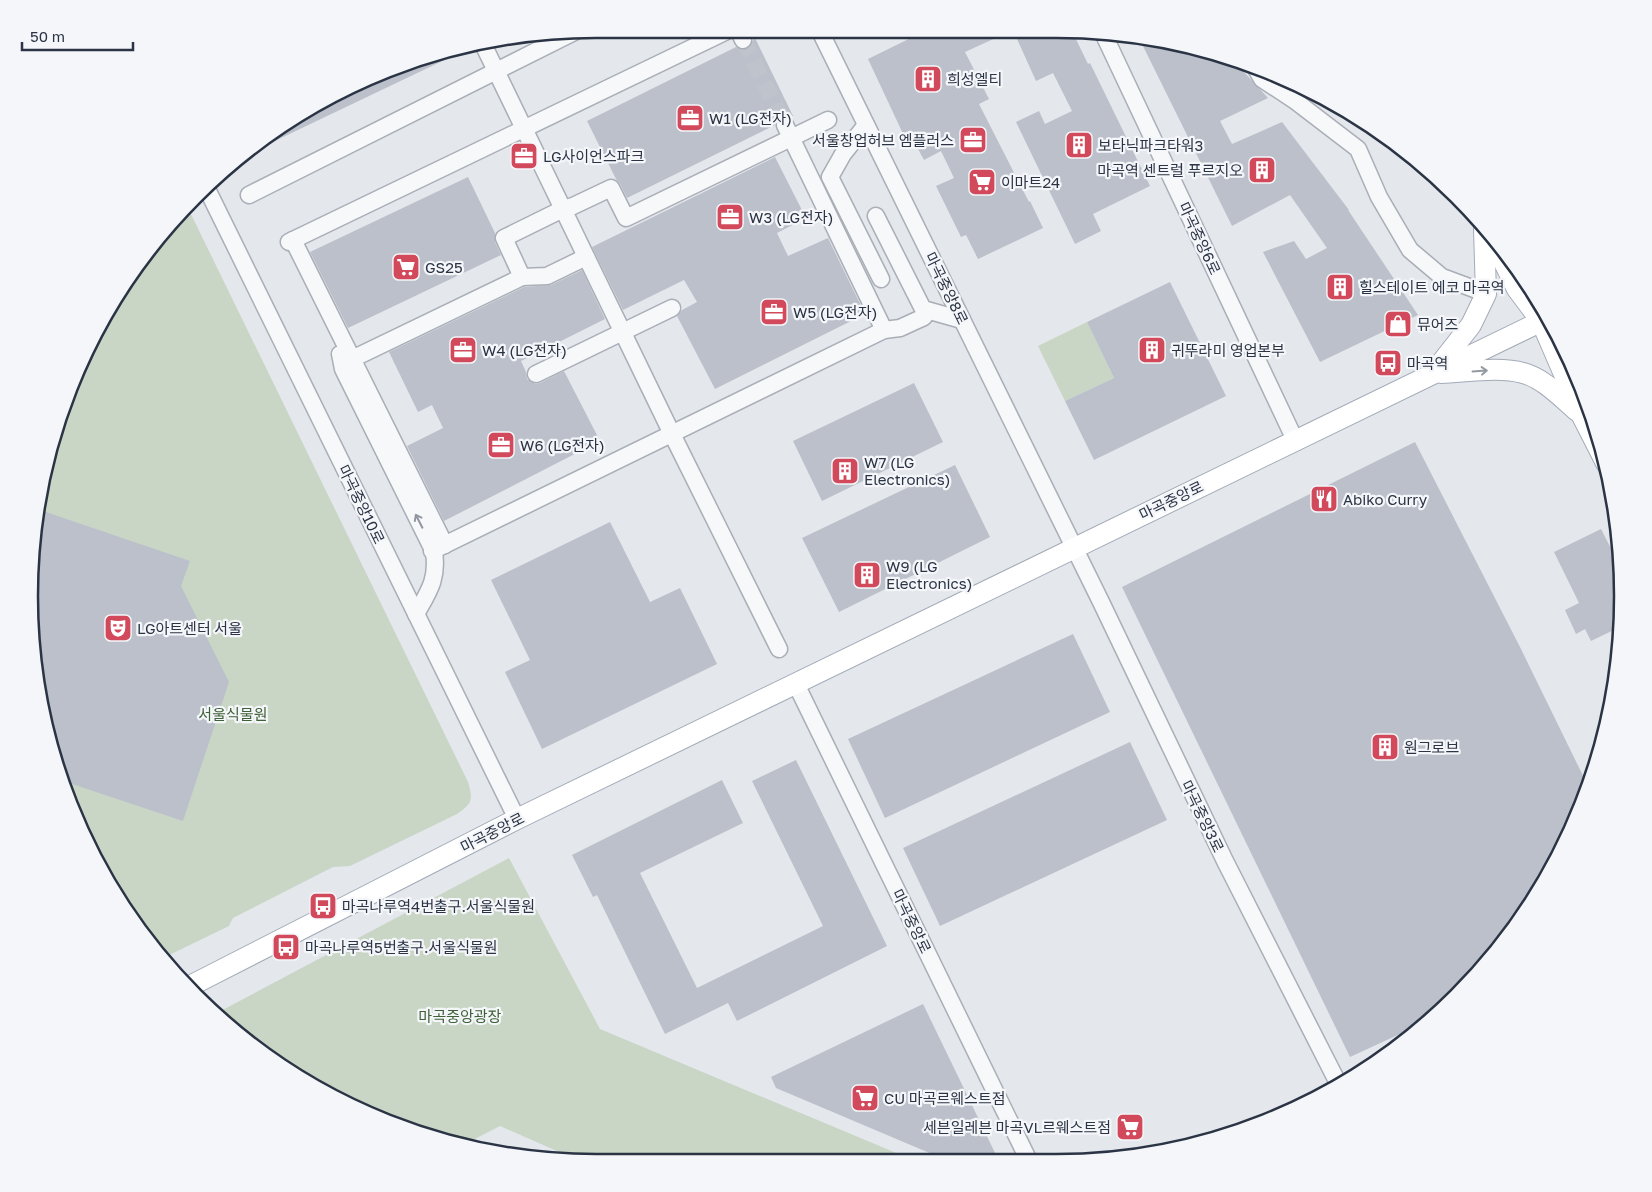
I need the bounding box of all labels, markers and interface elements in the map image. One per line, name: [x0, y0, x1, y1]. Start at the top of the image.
scale bar: [22, 20, 134, 52]
text: 50 m: [30, 27, 65, 45]
building icon: 희성엘티: [913, 64, 943, 94]
place label: 희성엘티: [947, 70, 1002, 88]
office icon: W1 (LG전자): [675, 103, 705, 133]
place label: W1 (LG전자): [709, 109, 792, 127]
office icon: 서울창업허브 엠플러스: [958, 125, 988, 155]
building icon: 보타닉파크타워3: [1064, 130, 1094, 160]
place label: 서울창업허브 엠플러스: [812, 131, 954, 149]
place label: 보타닉파크타워3: [1098, 136, 1203, 154]
office icon: LG사이언스파크: [509, 141, 539, 171]
place label: LG사이언스파크: [543, 147, 644, 165]
building icon: 마곡역 센트럴 푸르지오: [1247, 155, 1277, 185]
place label: 마곡역 센트럴 푸르지오: [1097, 161, 1243, 179]
supermarket icon: 이마트24: [967, 167, 997, 197]
place label: 이마트24: [1001, 173, 1060, 191]
street label: 마곡중앙6로: [1175, 199, 1225, 277]
office icon: W3 (LG전자): [715, 202, 745, 232]
place label: W3 (LG전자): [749, 208, 833, 226]
street label: 마곡중앙8로: [922, 249, 972, 327]
supermarket icon: GS25: [391, 252, 421, 282]
place label: GS25: [425, 258, 463, 276]
building icon: 힐스테이트 에코 마곡역: [1325, 272, 1355, 302]
place label: 힐스테이트 에코 마곡역: [1359, 278, 1505, 296]
office icon: W5 (LG전자): [759, 297, 789, 327]
place label: W5 (LG전자): [793, 303, 877, 321]
shop icon: 뮤어즈: [1383, 309, 1413, 339]
place label: 뮤어즈: [1417, 315, 1459, 333]
office icon: W4 (LG전자): [448, 335, 478, 365]
building icon: 귀뚜라미 영업본부: [1137, 335, 1167, 365]
place label: W4 (LG전자): [482, 341, 567, 359]
place label: 귀뚜라미 영업본부: [1171, 341, 1285, 359]
bus stop icon: 마곡역: [1373, 348, 1403, 378]
place label: 마곡역: [1407, 354, 1448, 372]
one-way arrow: [1472, 367, 1488, 376]
office icon: W6 (LG전자): [486, 430, 516, 460]
place label: W6 (LG전자): [520, 436, 605, 454]
place label: W7 (LG Electronics): [864, 453, 950, 488]
building icon: W7 (LG Electronics): [830, 456, 860, 486]
street label: 마곡중앙10로: [335, 462, 389, 546]
street label: 마곡중앙로: [1136, 477, 1206, 523]
restaurant icon: Abiko Curry: [1309, 484, 1339, 514]
place label: Abiko Curry: [1343, 490, 1428, 508]
one-way arrow: [414, 513, 424, 528]
place label: W9 (LG Electronics): [886, 557, 972, 592]
building icon: W9 (LG Electronics): [852, 560, 882, 590]
theatre icon: LG아트센터 서울: [103, 613, 133, 643]
place label: LG아트센터 서울: [137, 619, 242, 637]
park label: 서울식물원: [198, 705, 268, 723]
building icon: 원그로브: [1370, 732, 1400, 762]
place label: 원그로브: [1404, 738, 1459, 756]
street label: 마곡중앙3로: [1178, 777, 1228, 855]
street label: 마곡중앙로: [457, 808, 527, 856]
street label: 마곡중앙로: [889, 886, 935, 956]
bus stop icon: 마곡나루역4번출구.서울식물원: [308, 891, 338, 921]
place label: 마곡나루역4번출구.서울식물원: [342, 897, 535, 915]
bus stop icon: 마곡나루역5번출구.서울식물원: [271, 932, 301, 962]
place label: 마곡나루역5번출구.서울식물원: [305, 938, 498, 956]
park label: 마곡중앙광장: [419, 1007, 502, 1025]
supermarket icon: CU 마곡르웨스트점: [850, 1083, 880, 1113]
place label: CU 마곡르웨스트점: [884, 1089, 1006, 1107]
supermarket icon: 세븐일레븐 마곡VL르웨스트점: [1115, 1112, 1145, 1142]
place label: 세븐일레븐 마곡VL르웨스트점: [923, 1118, 1111, 1136]

